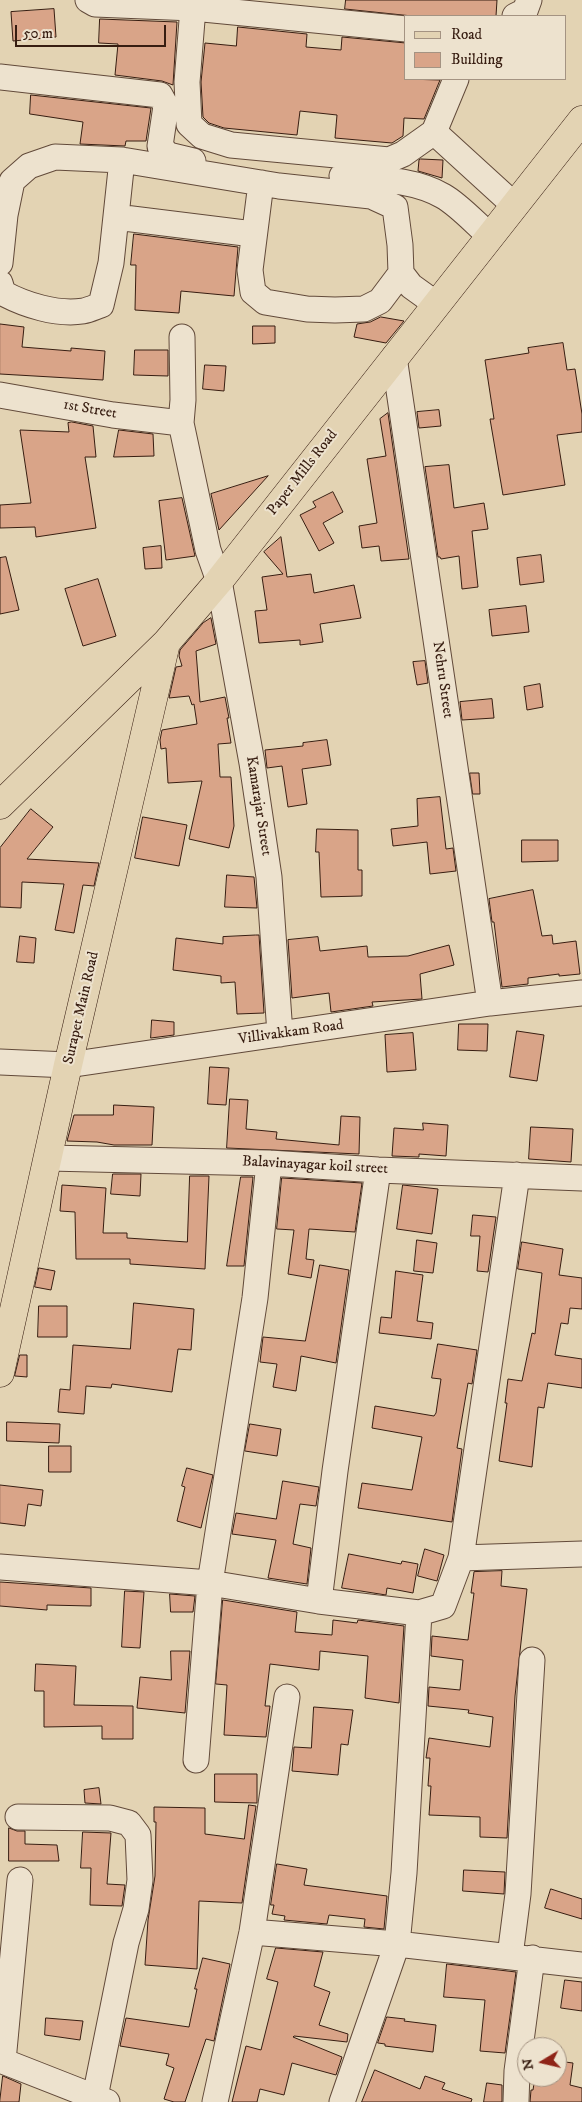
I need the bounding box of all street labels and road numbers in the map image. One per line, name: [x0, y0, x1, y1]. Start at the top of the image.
street label: 1st Street: [62, 396, 118, 424]
street label: Paper Mills Road: [264, 427, 342, 519]
street label: Nehru Street: [428, 640, 456, 720]
street label: Kamarajar Street: [241, 755, 275, 857]
street label: Surapet Main Road: [60, 950, 104, 1066]
street label: Villivakkam Road: [237, 1017, 345, 1049]
street label: Balavinayagar koil street: [242, 1153, 388, 1179]

